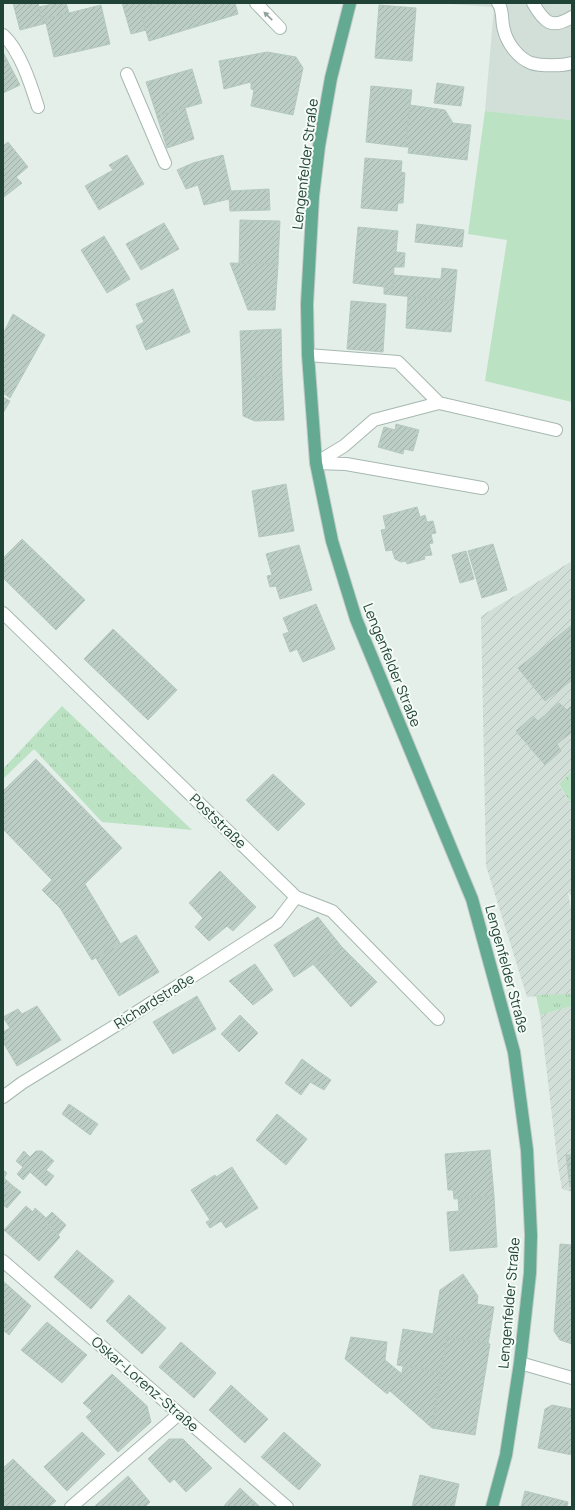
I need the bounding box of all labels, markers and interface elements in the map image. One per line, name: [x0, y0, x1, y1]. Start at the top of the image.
one-way arrow: [263, 11, 273, 21]
street label: Lengenfelder Straße: [287, 97, 322, 231]
street label: Lengenfelder Straße: [359, 600, 426, 729]
street label: Poststraße: [186, 789, 251, 852]
street label: Lengenfelder Straße: [481, 903, 534, 1035]
street label: Richardstraße: [110, 968, 197, 1033]
street label: Lengenfelder Straße: [493, 1236, 524, 1369]
street label: Oskar-Lorenz-Straße: [88, 1332, 203, 1436]

